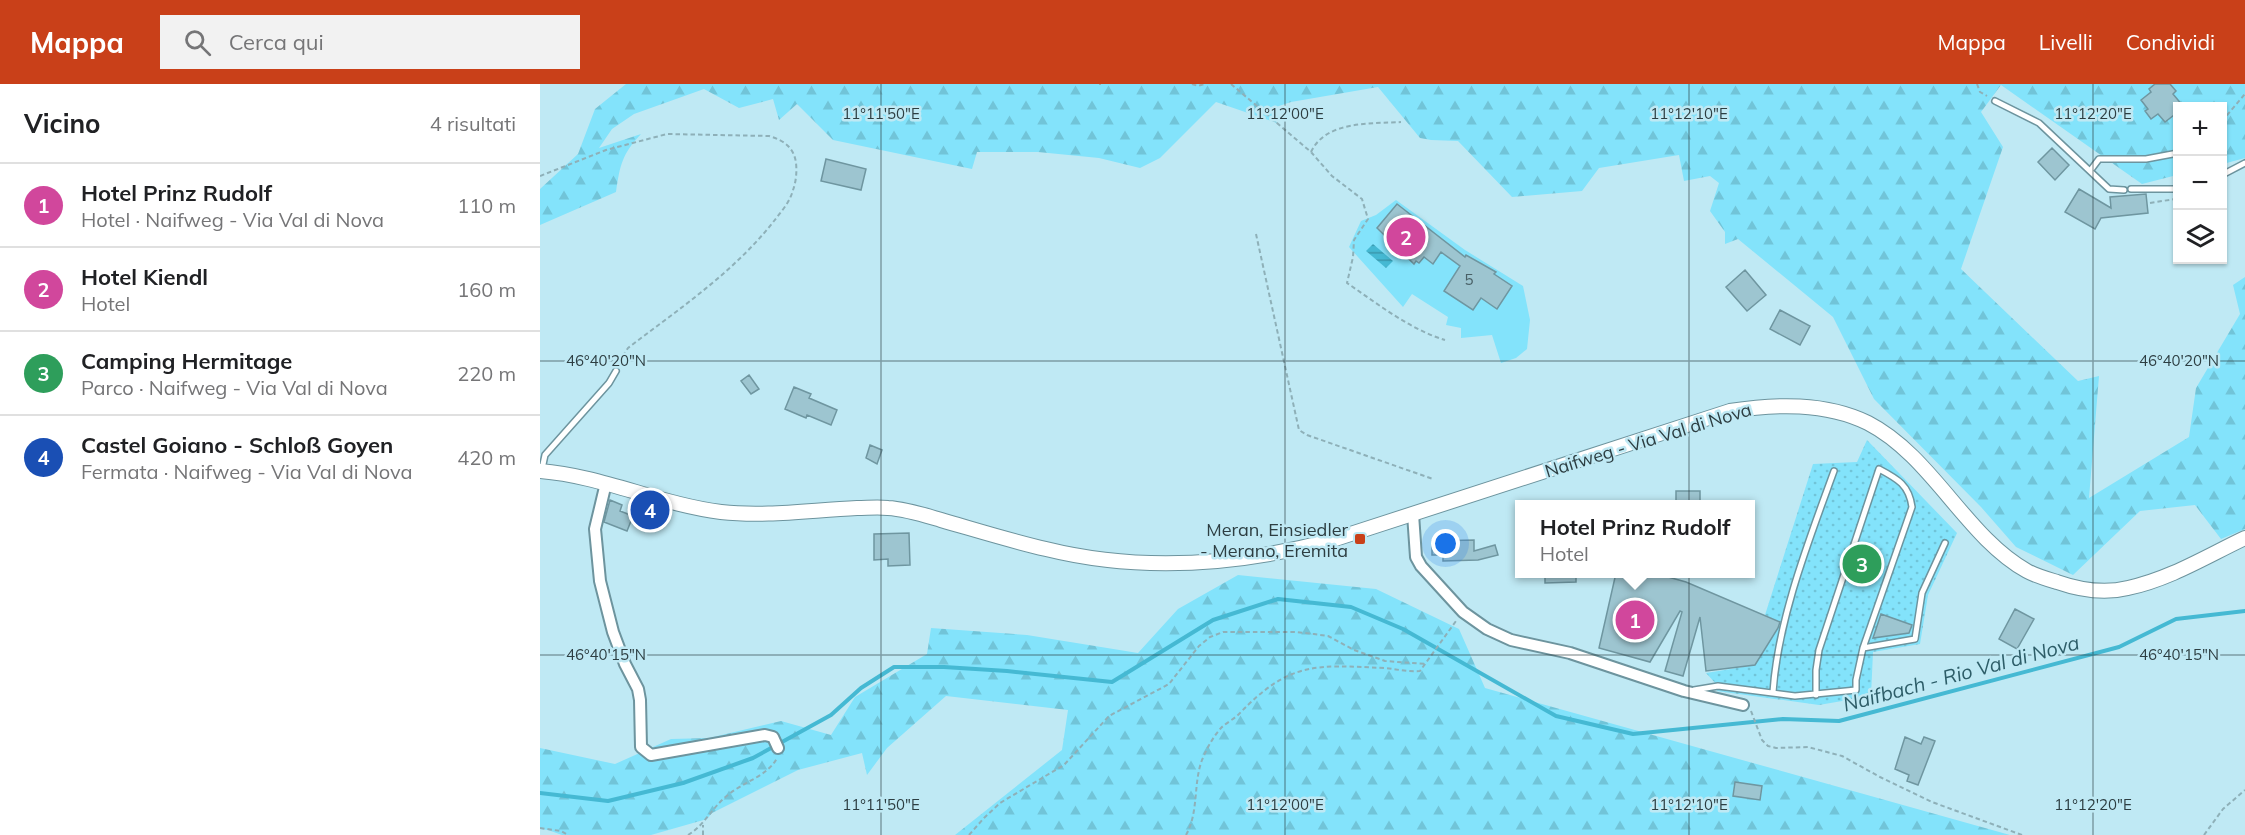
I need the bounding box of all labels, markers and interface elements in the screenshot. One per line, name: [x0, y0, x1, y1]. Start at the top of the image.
search box: [160, 15, 580, 69]
text: Mappa: [30, 25, 124, 60]
icon: search: [181, 26, 214, 59]
text: Cerca qui: [229, 28, 324, 56]
text: Mappa: [1937, 29, 2006, 55]
text: Livelli: [2039, 29, 2093, 55]
text: Condividi: [2126, 29, 2215, 55]
map controls: [2173, 102, 2227, 264]
button: +: [2173, 102, 2227, 156]
text: 11°11'50"E: [842, 104, 920, 123]
text: 11°12'00"E: [1246, 104, 1324, 123]
text: 11°12'10"E: [1650, 104, 1728, 123]
text: 11°12'20"E: [2054, 104, 2132, 123]
text: Vicino: [24, 107, 101, 140]
text: 4 risultati: [430, 111, 516, 136]
button: −: [2173, 156, 2227, 210]
text: Hotel Prinz Rudolf: [81, 179, 272, 207]
text: 1: [38, 193, 50, 218]
text: 110 m: [457, 193, 516, 218]
text: Hotel · Naifweg - Via Val di Nova: [81, 207, 384, 232]
button: layers: [2173, 210, 2227, 264]
pin: 2: [1386, 214, 1426, 260]
text: Hotel Kiendl: [81, 263, 208, 291]
house number: 5: [1464, 270, 1474, 289]
text: 2: [38, 277, 50, 302]
text: 160 m: [457, 277, 516, 302]
text: Hotel: [81, 291, 130, 316]
text: Camping Hermitage: [81, 347, 292, 375]
text: 46°40'20"N: [566, 351, 646, 370]
text: 46°40'20"N: [2139, 351, 2219, 370]
text: 3: [38, 361, 50, 386]
text: 220 m: [457, 361, 516, 386]
text: Parco · Naifweg - Via Val di Nova: [81, 375, 388, 400]
street label: Naifweg - Via Val di Nova: [1542, 398, 1754, 482]
text: Castel Goiano - Schloß Goyen: [81, 431, 393, 459]
text: 4: [38, 445, 50, 470]
text: 420 m: [457, 445, 516, 470]
text: Fermata · Naifweg - Via Val di Nova: [81, 459, 412, 484]
pin: 4: [630, 488, 670, 532]
popup: [1515, 500, 1755, 578]
text: Hotel Prinz Rudolf: [1540, 513, 1730, 541]
place label: Meran, Einsiedler - Merano, Eremita: [1200, 518, 1348, 562]
your location: [1431, 529, 1460, 558]
marker: Meran, Einsiedler - Merano, Eremita: [1353, 532, 1367, 546]
text: Hotel: [1540, 541, 1589, 566]
pin: 3: [1842, 542, 1882, 586]
pin: 1: [1616, 598, 1654, 642]
water label: Naifbach - Rio Val di Nova: [1840, 629, 2082, 717]
text: 46°40'15"N: [566, 645, 646, 664]
text: 46°40'15"N: [2139, 645, 2219, 664]
text: 11°11'50"E: [842, 795, 920, 814]
text: 11°12'00"E: [1246, 795, 1324, 814]
text: 11°12'10"E: [1650, 795, 1728, 814]
text: 11°12'20"E: [2054, 795, 2132, 814]

